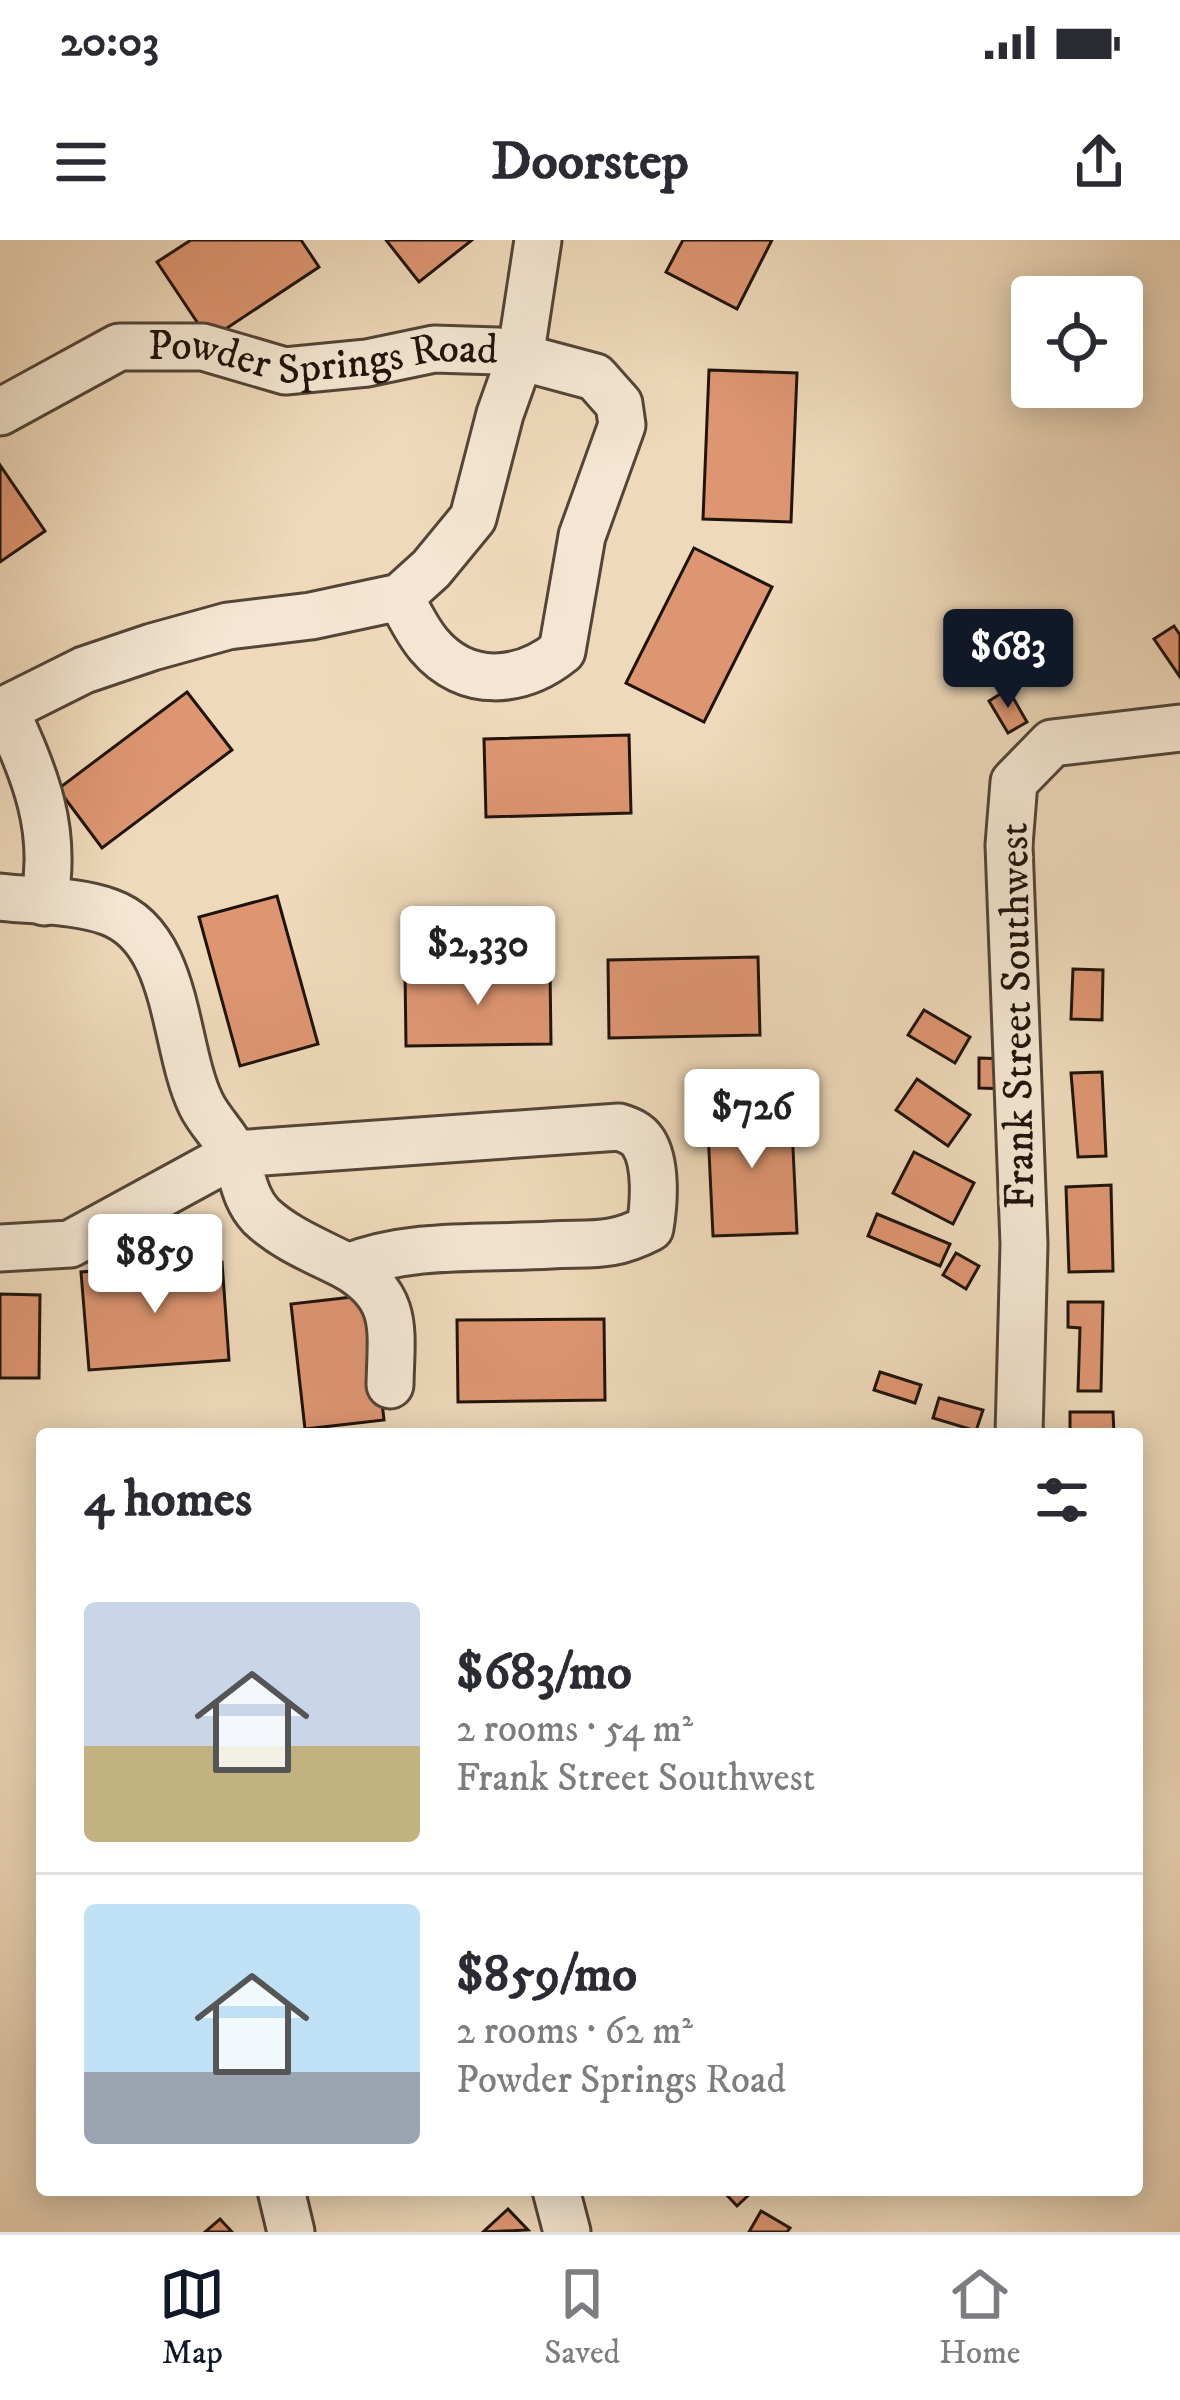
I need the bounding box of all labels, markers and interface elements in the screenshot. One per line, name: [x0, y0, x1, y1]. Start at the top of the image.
text: 20:03: [60, 14, 159, 70]
icon: menu: [48, 129, 114, 195]
text: Doorstep: [491, 129, 689, 196]
icon: share: [1066, 129, 1132, 195]
map controls: [1011, 276, 1143, 408]
button: locate: [1011, 276, 1143, 408]
street label: Powder Springs Road: [148, 319, 499, 398]
pin: $683: [937, 609, 1079, 711]
text: $683: [970, 623, 1046, 672]
street label: Frank Street Southwest: [989, 822, 1047, 1210]
pin: $2,330: [380, 906, 576, 1008]
text: $2,330: [427, 920, 529, 969]
pin: $726: [681, 1069, 823, 1171]
text: $726: [711, 1083, 793, 1132]
pin: $859: [84, 1214, 226, 1316]
text: $859: [115, 1228, 195, 1277]
icon: filters: [1029, 1467, 1095, 1533]
text: 4 homes: [84, 1468, 252, 1532]
text: $683/mo: [456, 1641, 632, 1705]
icon: home: [180, 1650, 324, 1794]
text: 2 rooms · 54 m²: [456, 1705, 693, 1754]
text: Frank Street Southwest: [456, 1754, 815, 1803]
text: $859/mo: [456, 1943, 637, 2007]
icon: home: [180, 1952, 324, 2096]
text: 2 rooms · 62 m²: [456, 2007, 693, 2056]
text: Powder Springs Road: [456, 2056, 786, 2105]
tab: Map: [159, 2261, 225, 2374]
tab: Saved: [544, 2261, 620, 2374]
tab: Home: [939, 2261, 1021, 2374]

